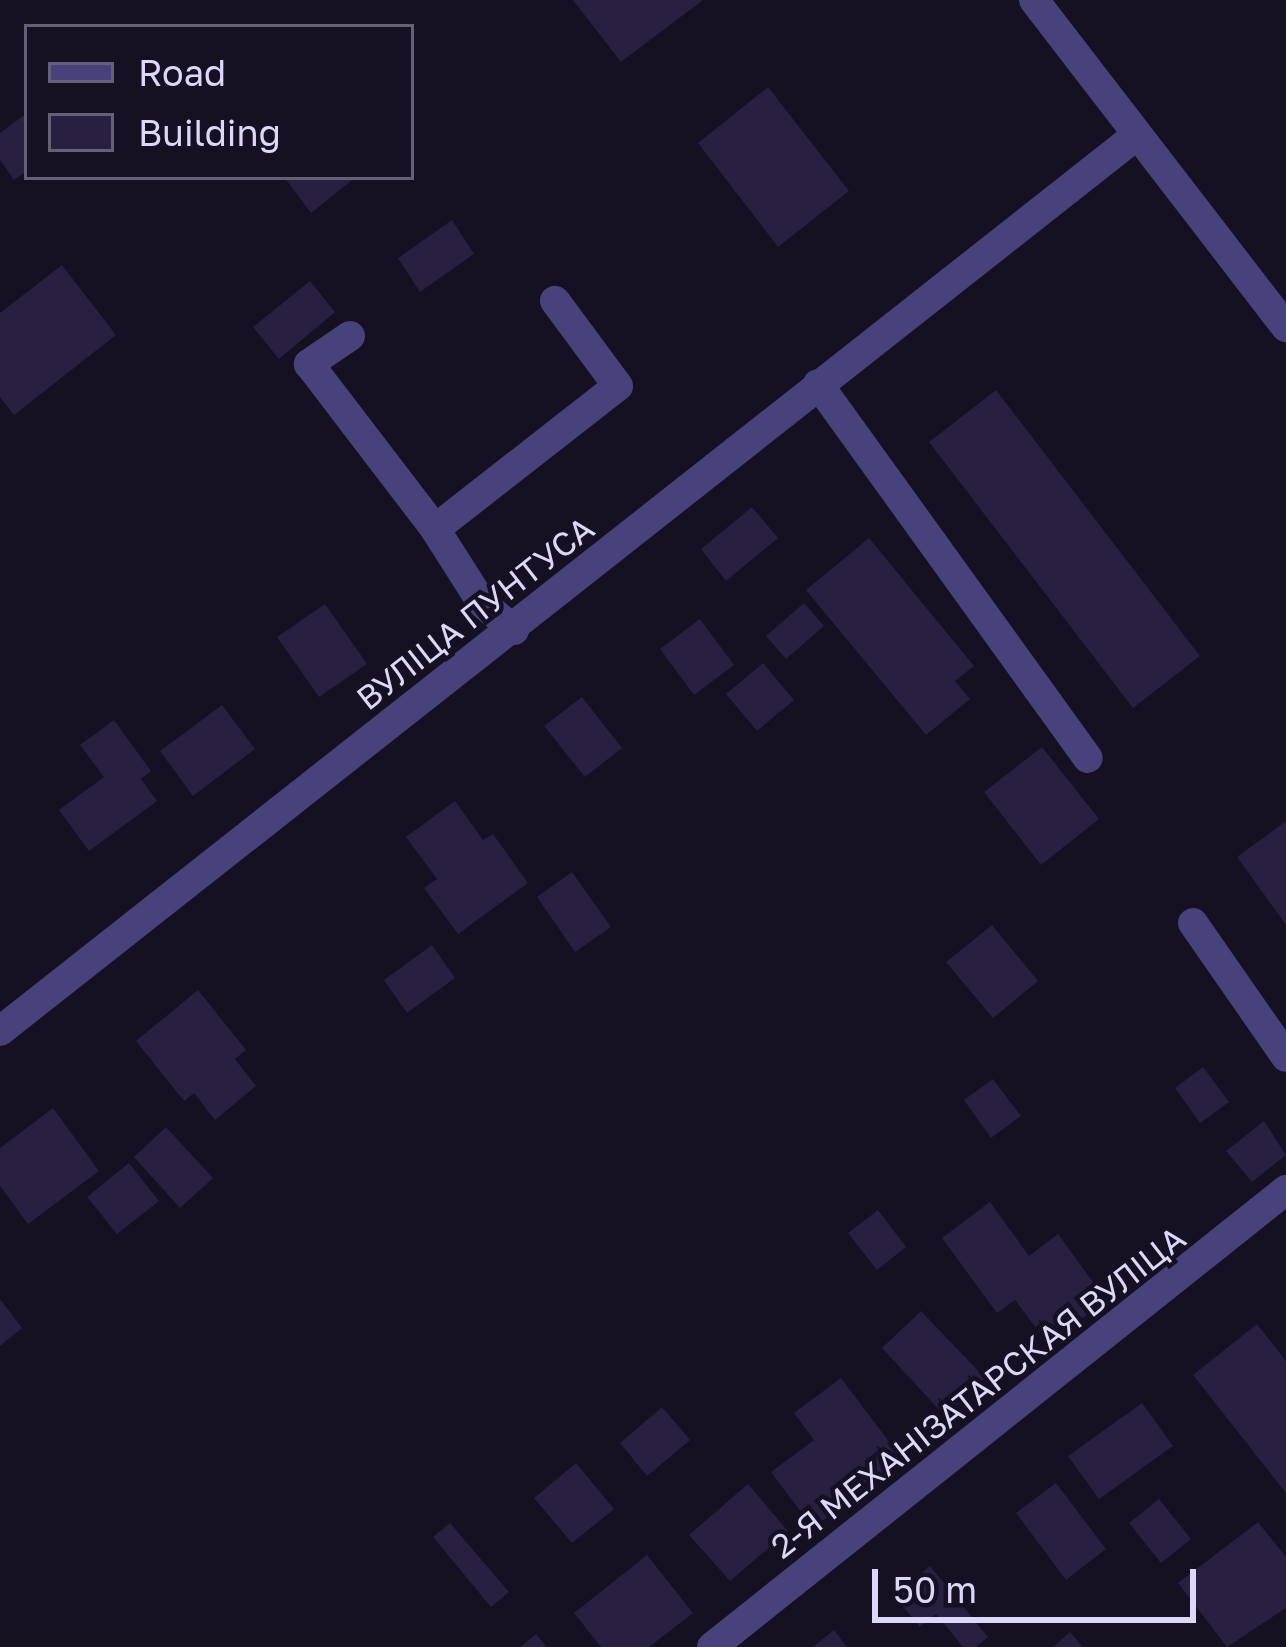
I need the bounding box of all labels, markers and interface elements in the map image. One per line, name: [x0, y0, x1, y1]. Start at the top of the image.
legend: [24, 24, 414, 180]
text: Road: [138, 51, 226, 94]
text: Building: [138, 111, 281, 154]
street label: ВУЛІЦА ПУНТУСА: [349, 508, 601, 718]
street label: 2-Я МЕХАНІЗАТАРСКАЯ ВУЛІЦА: [763, 1218, 1193, 1566]
scale bar: [878, 1545, 1202, 1619]
text: 50 m: [893, 1568, 977, 1611]

